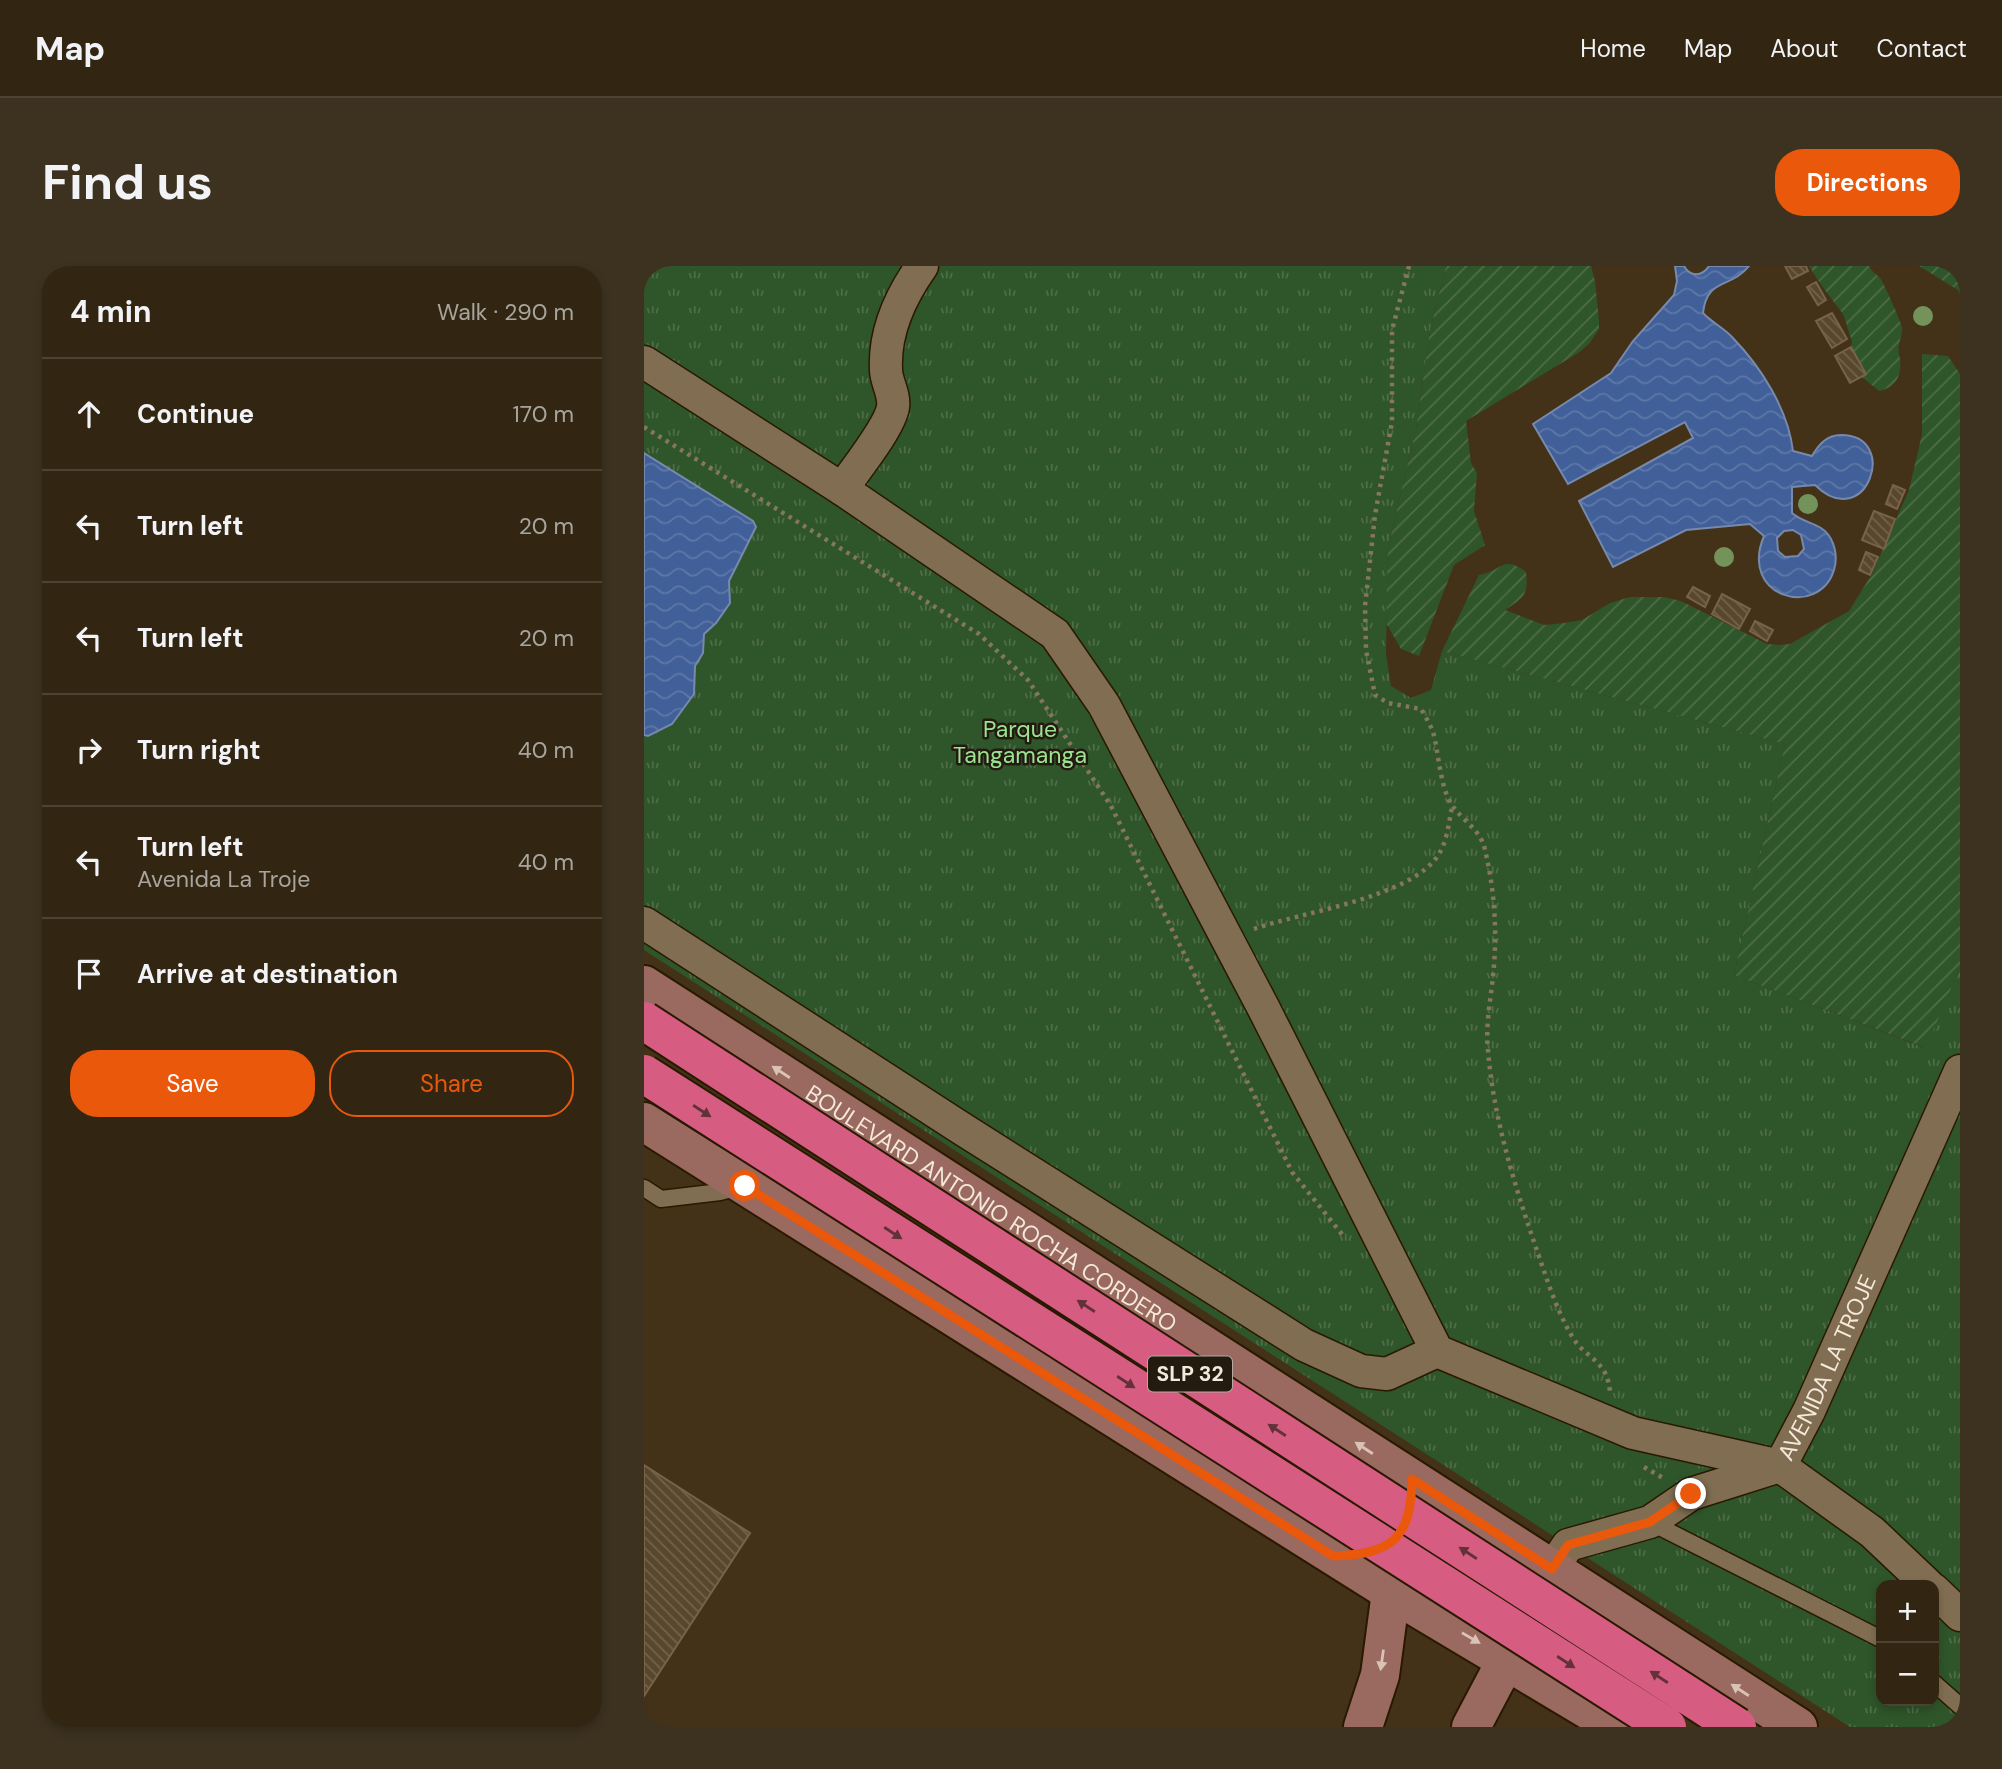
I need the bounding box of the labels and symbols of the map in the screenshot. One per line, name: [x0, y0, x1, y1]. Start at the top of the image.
park label: Parque Tangamanga: [953, 714, 1087, 770]
one-way arrow: [771, 1066, 791, 1079]
street label: BOULEVARD ANTONIO ROCHA CORDERO: [800, 1078, 1183, 1339]
one-way arrow: [692, 1104, 711, 1117]
route start: [729, 1170, 760, 1201]
one-way arrow: [884, 1226, 903, 1239]
street label: AVENIDA LA TROJE: [1771, 1270, 1883, 1466]
one-way arrow: [1076, 1300, 1095, 1313]
road number: SLP 32: [1148, 1356, 1232, 1392]
one-way arrow: [1117, 1375, 1136, 1388]
one-way arrow: [1267, 1423, 1287, 1436]
one-way arrow: [1354, 1441, 1373, 1454]
route end: [1675, 1478, 1706, 1509]
one-way arrow: [1458, 1547, 1478, 1560]
one-way arrow: [1461, 1632, 1480, 1645]
one-way arrow: [1376, 1649, 1387, 1671]
one-way arrow: [1556, 1656, 1576, 1669]
one-way arrow: [1649, 1670, 1669, 1683]
one-way arrow: [1731, 1684, 1750, 1697]

